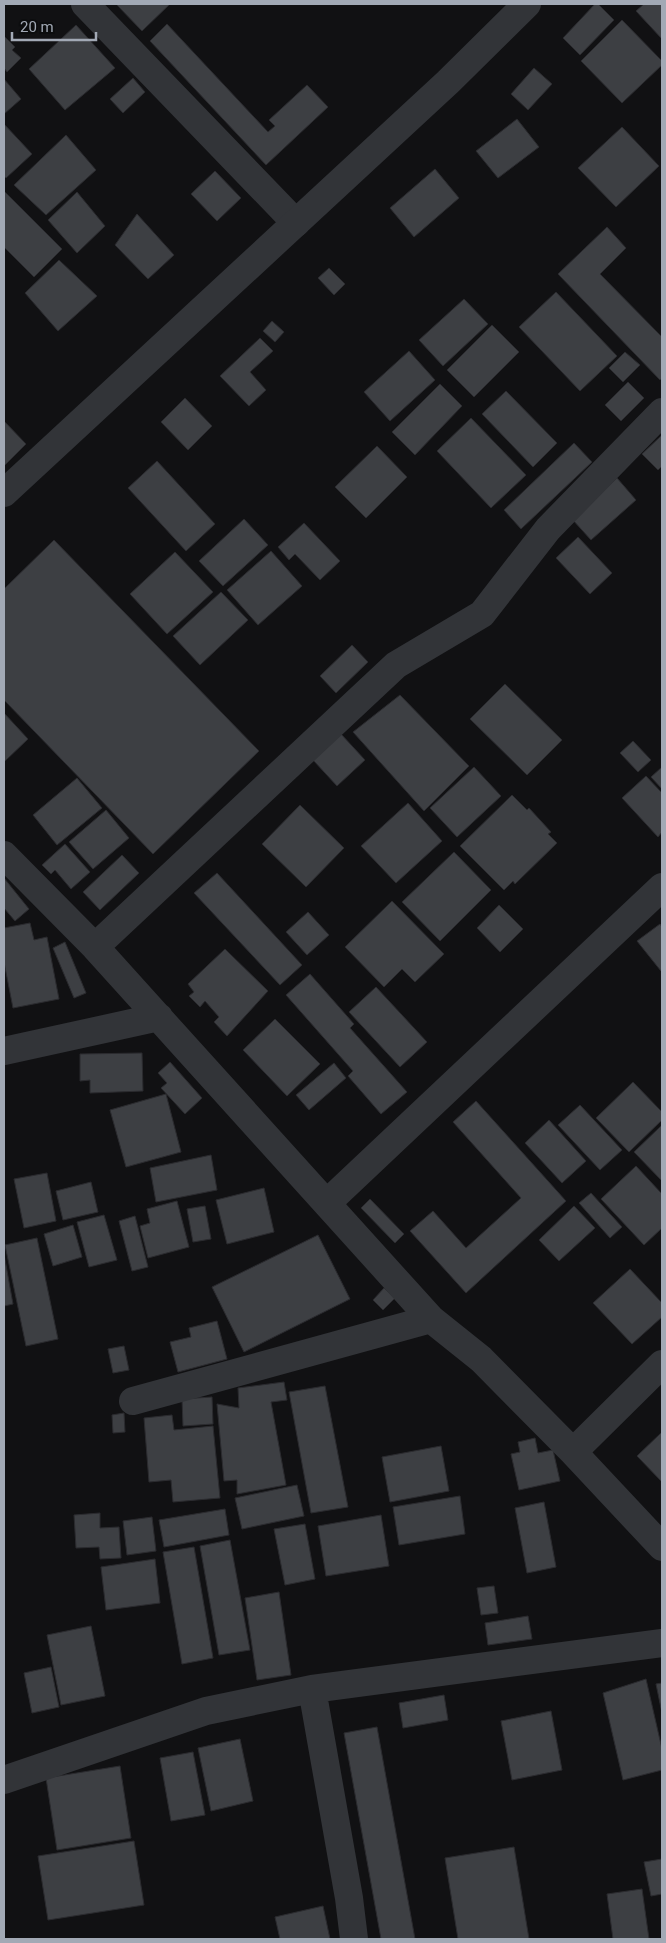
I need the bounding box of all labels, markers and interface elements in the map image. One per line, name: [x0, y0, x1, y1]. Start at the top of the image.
scale bar: [12, 10, 96, 42]
text: 20 m: [20, 18, 54, 36]

